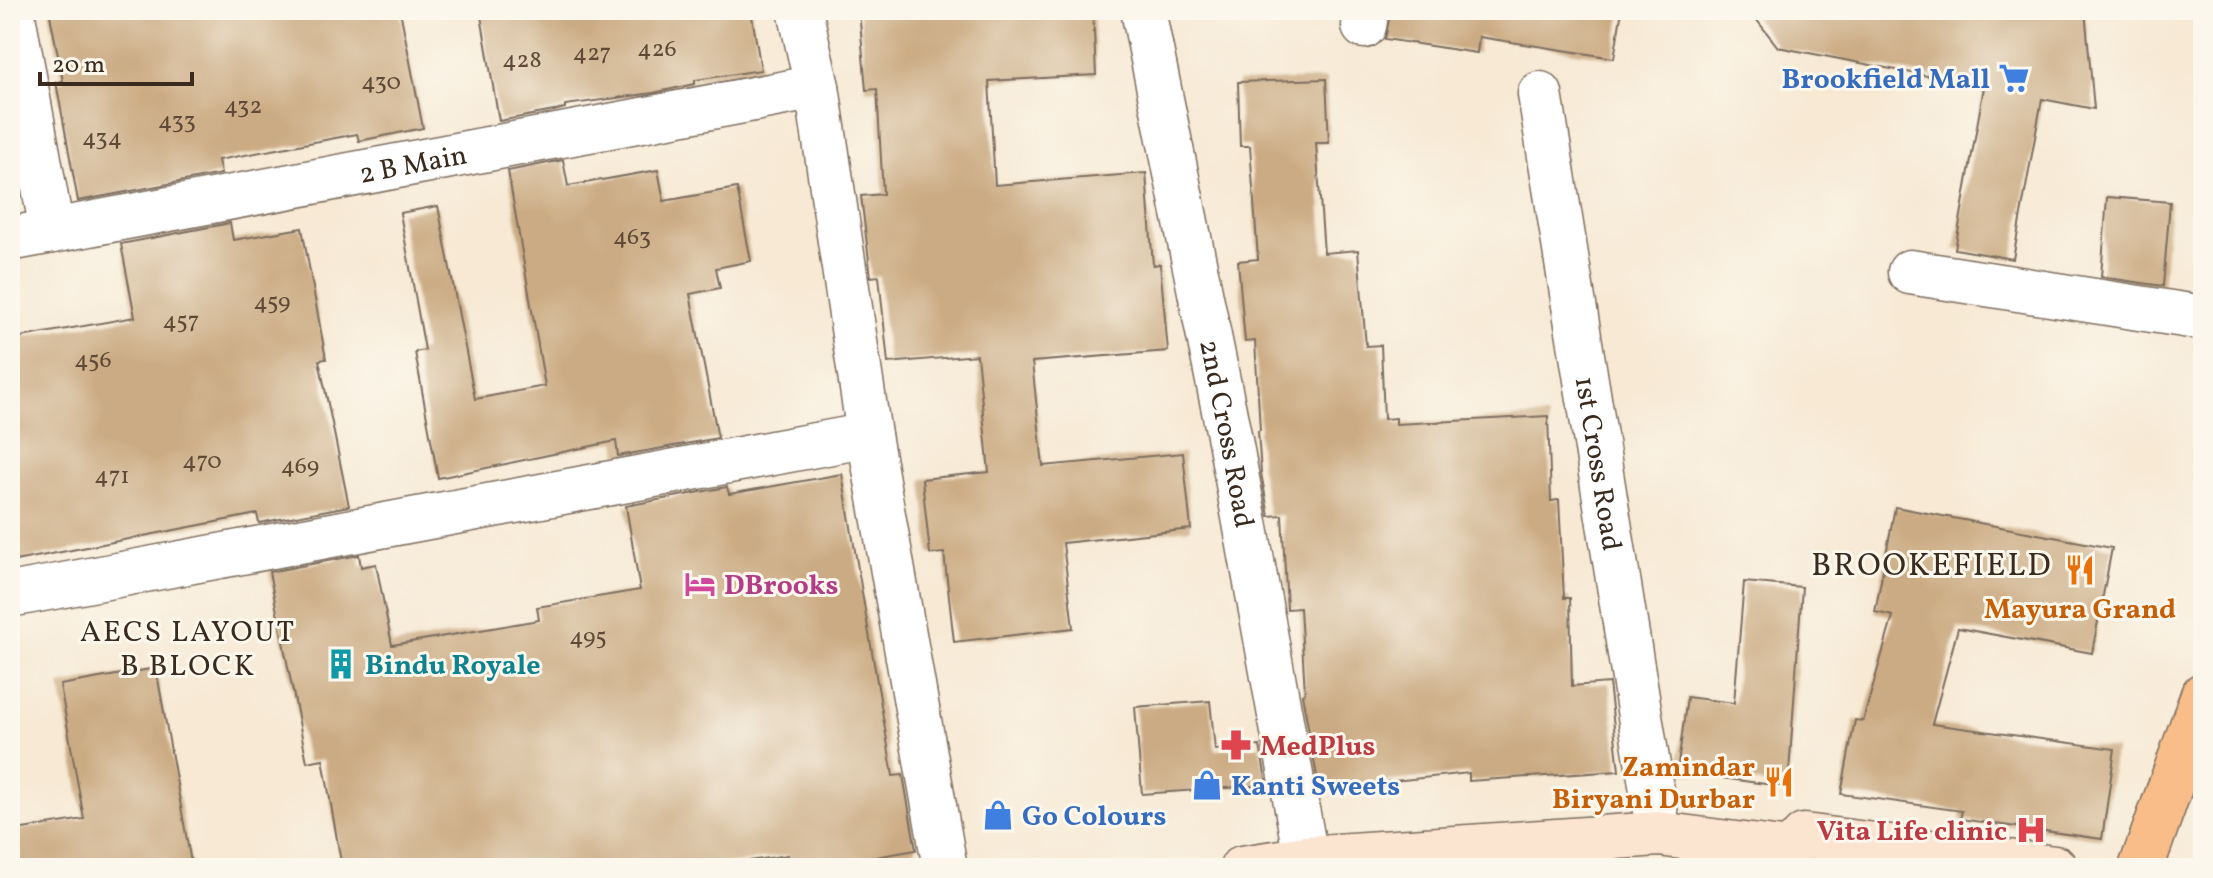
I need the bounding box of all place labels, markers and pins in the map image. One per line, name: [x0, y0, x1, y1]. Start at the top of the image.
place label: Brookfield Mall: [1782, 61, 1990, 100]
supermarket icon: Brookfield Mall: [1997, 61, 2031, 95]
restaurant icon: Mayura Grand: [2063, 553, 2097, 587]
hotel icon: DBrooks: [683, 567, 717, 601]
place label: DBrooks: [724, 567, 838, 606]
place label: Mayura Grand: [1984, 591, 2176, 630]
building icon: Bindu Royale: [324, 647, 358, 681]
place label: Bindu Royale: [365, 647, 541, 686]
pharmacy icon: MedPlus: [1219, 728, 1253, 762]
place label: MedPlus: [1260, 728, 1375, 767]
place label: Zamindar Biryani Durbar: [1552, 749, 1755, 820]
restaurant icon: Zamindar Biryani Durbar: [1762, 765, 1796, 799]
shop icon: Kanti Sweets: [1190, 768, 1224, 802]
place label: Kanti Sweets: [1231, 768, 1400, 807]
shop icon: Go Colours: [981, 798, 1015, 832]
place label: Go Colours: [1022, 798, 1166, 837]
place label: Vita Life clinic: [1817, 813, 2007, 852]
hospital icon: Vita Life clinic: [2014, 813, 2048, 847]

